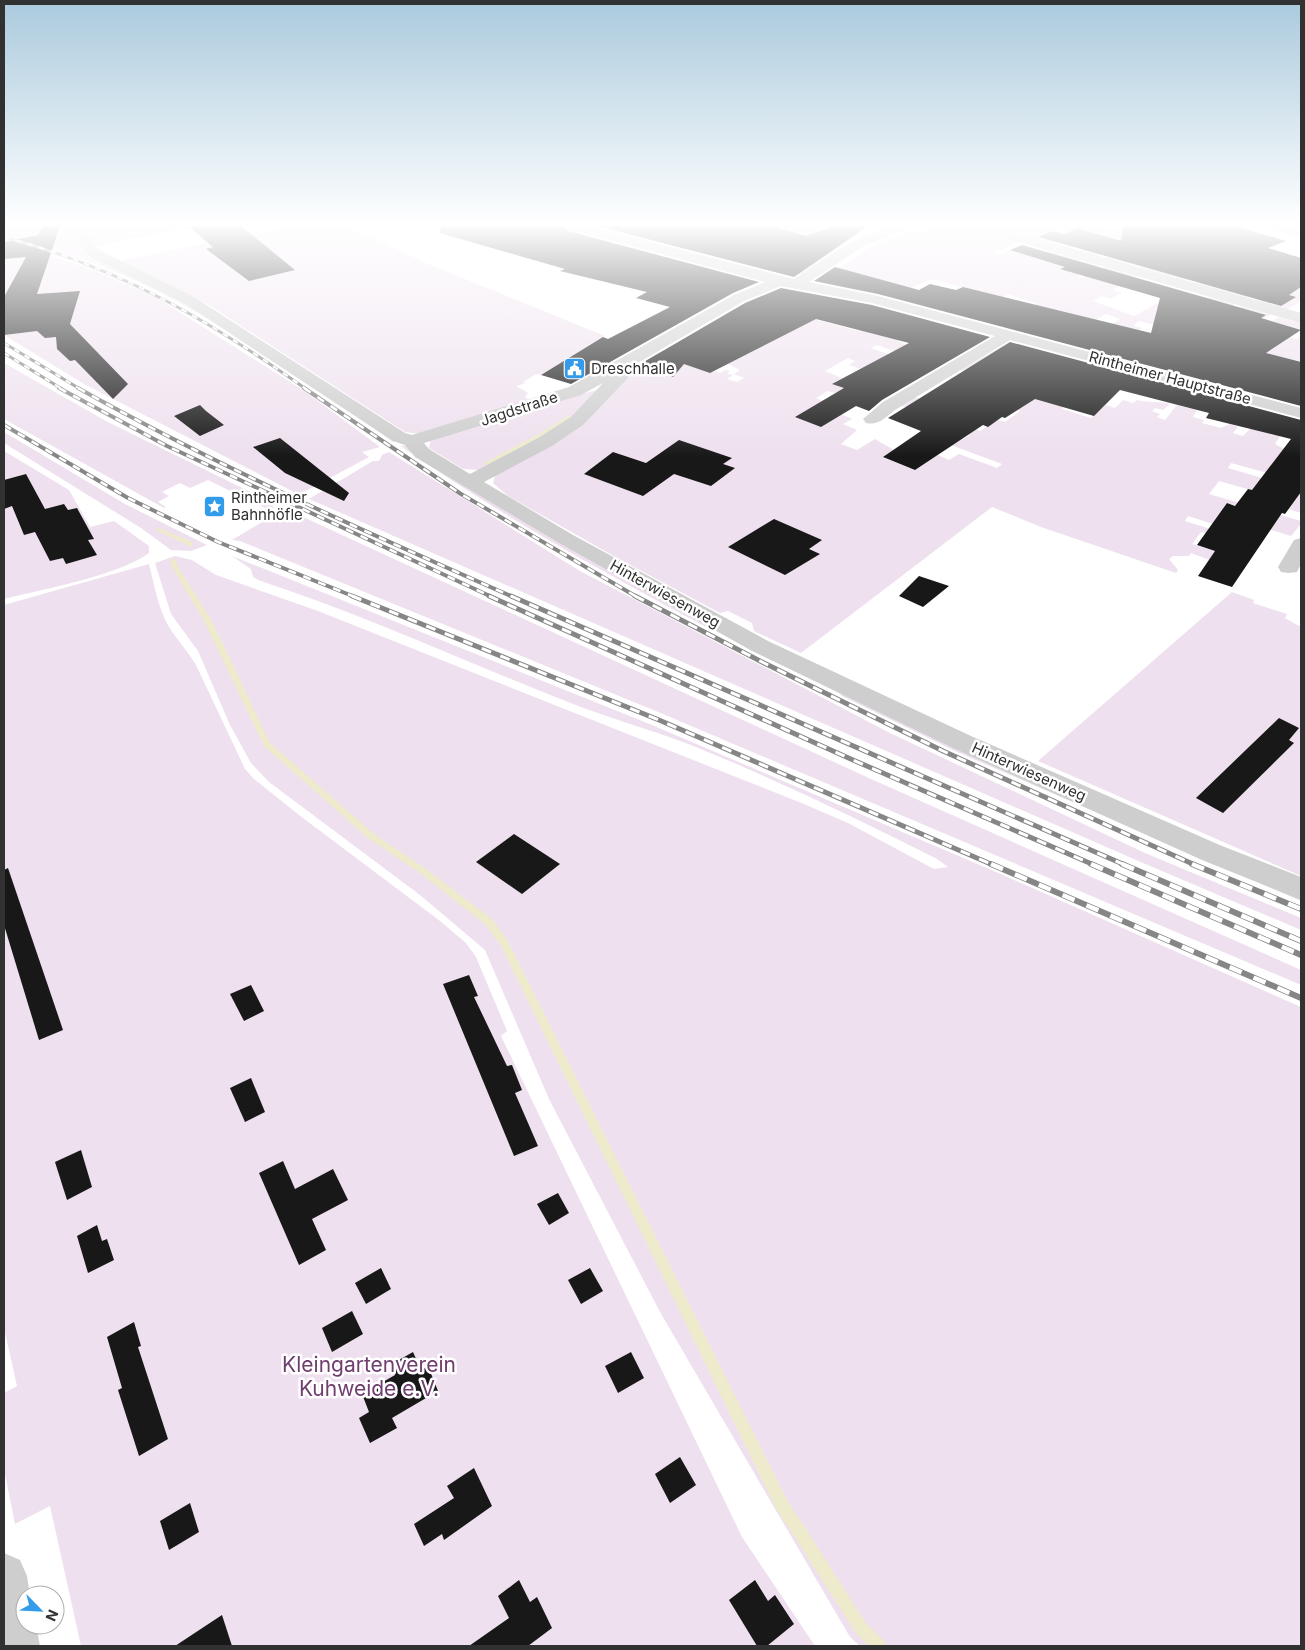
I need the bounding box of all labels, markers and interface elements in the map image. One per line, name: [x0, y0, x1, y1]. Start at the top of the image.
street label: Rintheimer Hauptstraße: [1087, 347, 1253, 408]
public building icon: Dreschhalle: [563, 357, 587, 381]
place label: Dreschhalle: [591, 359, 675, 378]
street label: Jagdstraße: [478, 387, 560, 430]
place label: Rintheimer Bahnhöfle: [231, 488, 307, 524]
place icon: Rintheimer Bahnhöfle: [203, 495, 227, 519]
street label: Hinterwiesenweg: [607, 555, 724, 632]
street label: Hinterwiesenweg: [969, 738, 1089, 805]
park label: Kleingartenverein Kuhweide e.V.: [282, 1352, 456, 1401]
north arrow: [15, 1585, 65, 1635]
text: N: [42, 1607, 62, 1624]

